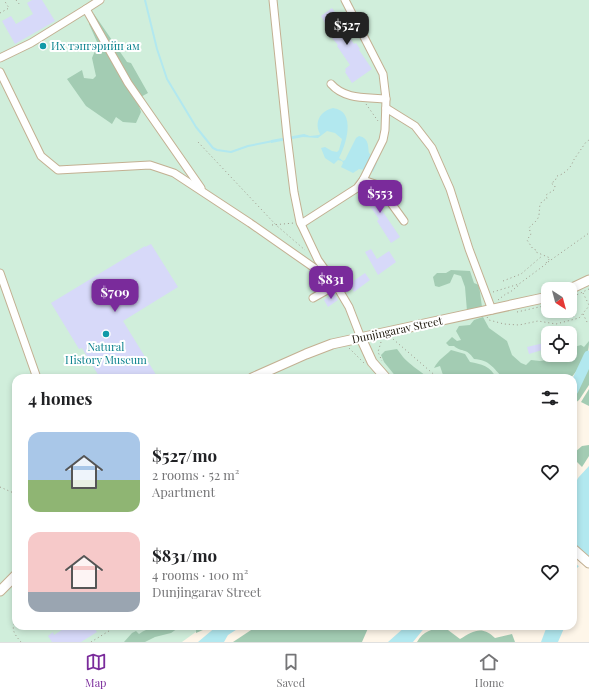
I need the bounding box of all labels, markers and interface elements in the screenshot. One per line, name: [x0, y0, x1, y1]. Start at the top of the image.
pin: $527: [323, 12, 371, 46]
text: $527: [334, 16, 360, 33]
place label: Их тэнгэрийн ам: [51, 38, 140, 53]
marker: Их тэнгэрийн ам: [38, 41, 48, 51]
pin: $553: [356, 180, 404, 214]
text: $553: [367, 184, 393, 201]
pin: $831: [307, 266, 355, 300]
text: $831: [318, 270, 344, 287]
pin: $709: [91, 279, 139, 313]
north arrow: [541, 282, 577, 318]
map controls: [541, 282, 577, 362]
text: $709: [101, 283, 129, 300]
street label: Dunjingarav Street: [350, 313, 444, 346]
button: locate: [541, 326, 577, 362]
marker: Natural History Museum: [101, 329, 111, 339]
place label: Natural History Museum: [65, 339, 147, 367]
text: 4 homes: [28, 387, 92, 409]
icon: filters: [539, 387, 561, 409]
text: $527/mo: [152, 444, 217, 466]
icon: home: [60, 448, 108, 496]
icon: heart: [539, 461, 561, 483]
text: 2 rooms · 52 m²: [152, 466, 239, 483]
text: Apartment: [152, 483, 215, 500]
text: $831/mo: [152, 544, 217, 566]
icon: home: [60, 548, 108, 596]
icon: heart: [539, 561, 561, 583]
text: 4 rooms · 100 m²: [152, 566, 248, 583]
text: Dunjingarav Street: [152, 583, 261, 600]
tab: Map: [85, 651, 107, 690]
tab: Saved: [276, 651, 305, 690]
tab: Home: [475, 651, 504, 690]

